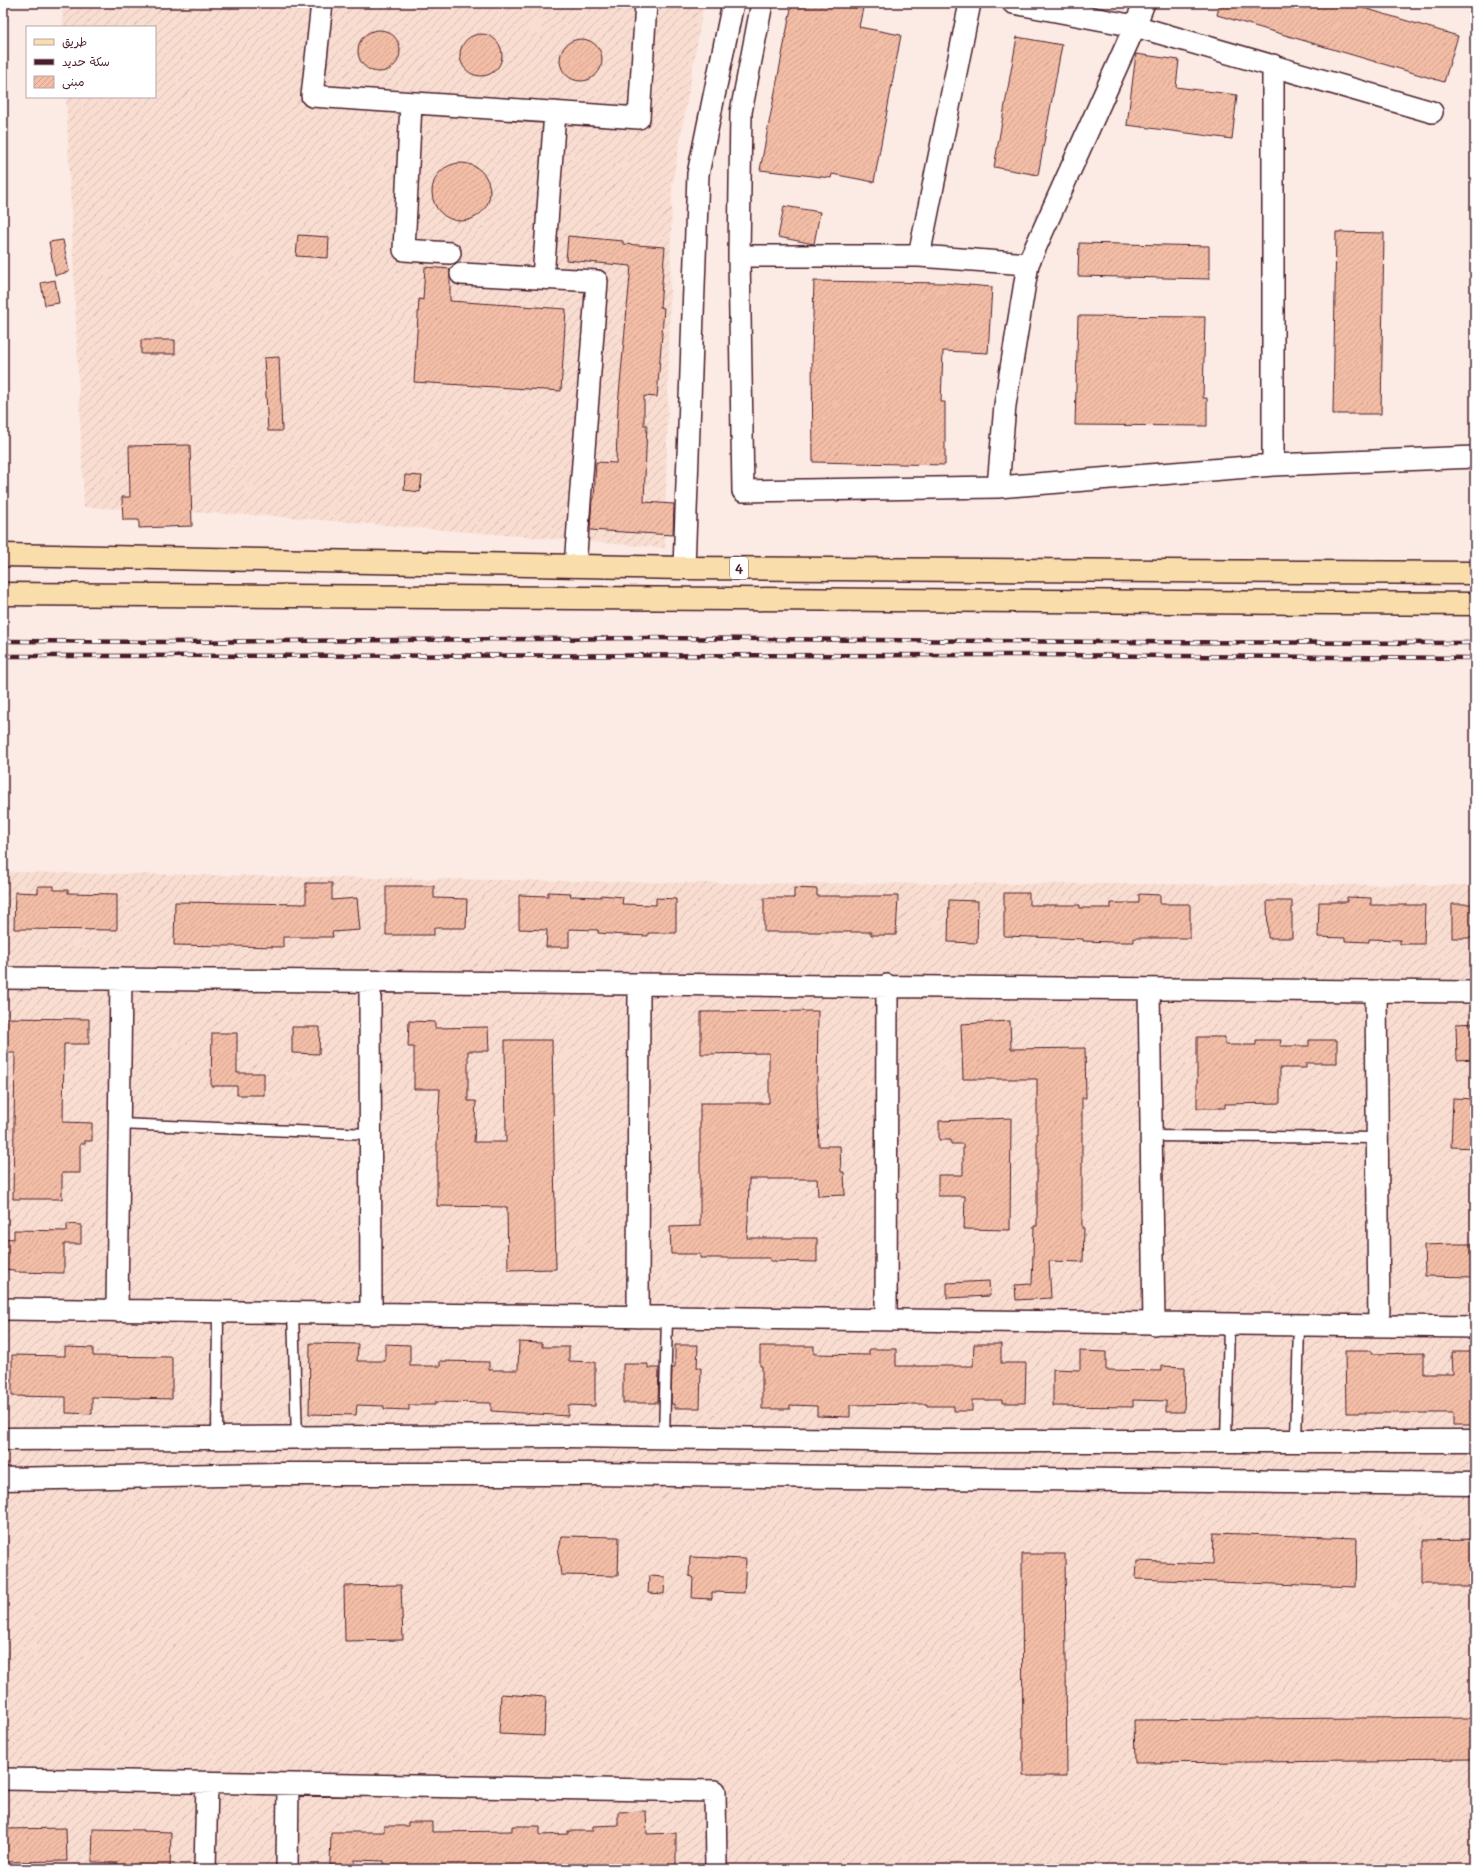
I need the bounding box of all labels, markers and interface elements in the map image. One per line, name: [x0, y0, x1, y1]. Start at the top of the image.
legend: [26, 26, 156, 98]
text: طريق: [62, 33, 87, 49]
text: سكة حديد: [62, 53, 110, 69]
text: مبنى: [62, 73, 85, 90]
road number: 4: [730, 557, 748, 579]

